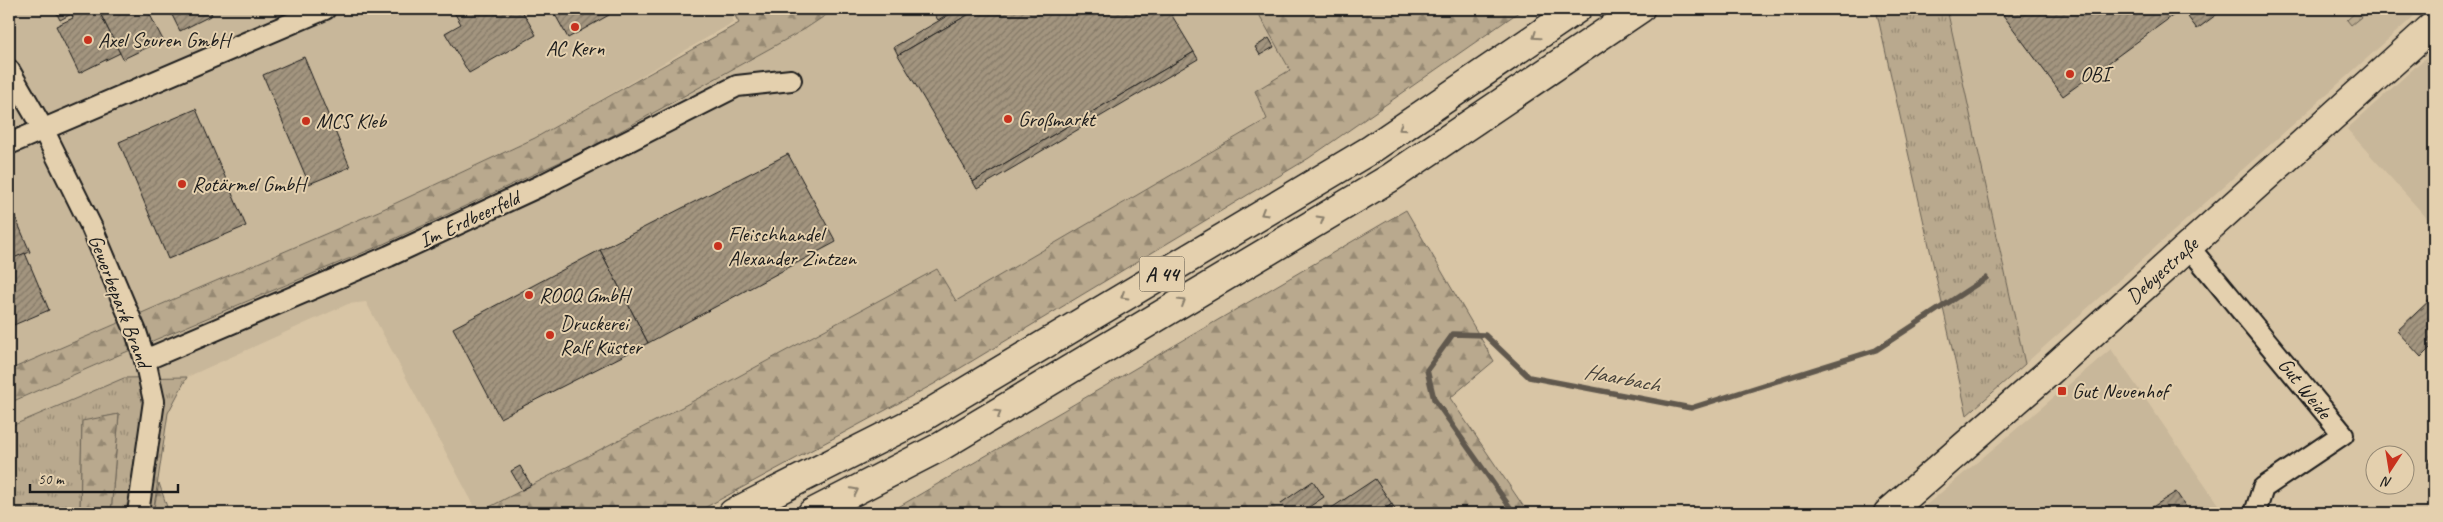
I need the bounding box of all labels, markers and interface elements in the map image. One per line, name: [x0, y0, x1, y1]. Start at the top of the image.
marker: AC Kern: [569, 21, 581, 33]
place label: Axel Souren GmbH: [98, 27, 233, 53]
one-way arrow: [1533, 30, 1542, 39]
marker: Axel Souren GmbH: [82, 34, 94, 46]
place label: AC Kern: [546, 35, 605, 61]
place label: OBI: [2080, 61, 2114, 87]
marker: OBI: [2064, 68, 2076, 80]
place label: Großmarkt: [1018, 106, 1097, 132]
place label: MCS Kleb: [316, 108, 388, 134]
marker: Großmarkt: [1002, 113, 1014, 125]
marker: MCS Kleb: [300, 115, 312, 127]
one-way arrow: [1398, 122, 1408, 131]
place label: Rotärmel GmbH: [192, 171, 309, 197]
marker: Rotärmel GmbH: [176, 178, 188, 190]
street label: Im Erdbeerfeld: [415, 183, 527, 253]
one-way arrow: [1260, 207, 1269, 217]
one-way arrow: [1316, 215, 1325, 225]
place label: Fleischhandel Alexander Zintzen: [728, 221, 857, 271]
street label: Debyestraße: [2121, 230, 2205, 309]
street label: Gewerbepark Brand: [83, 231, 158, 374]
marker: Fleischhandel Alexander Zintzen: [712, 240, 724, 252]
road number: A 44: [1140, 256, 1184, 292]
place label: ROOQ GmbH: [539, 282, 633, 308]
marker: ROOQ GmbH: [523, 289, 535, 301]
one-way arrow: [1121, 290, 1130, 300]
one-way arrow: [1177, 299, 1186, 309]
place label: Druckerei Ralf Küster: [560, 310, 643, 360]
marker: Druckerei Ralf Küster: [544, 329, 556, 341]
street label: Gut Weide: [2273, 352, 2339, 425]
water label: Haarbach: [1582, 357, 1663, 399]
place label: Gut Neuenhof: [2072, 378, 2173, 404]
marker: Gut Neuenhof: [2056, 385, 2068, 397]
one-way arrow: [992, 409, 1001, 419]
north arrow: [2366, 444, 2416, 494]
scale bar: [30, 462, 178, 494]
text: 50 m: [38, 470, 65, 489]
text: N: [2379, 473, 2393, 491]
one-way arrow: [850, 487, 859, 497]

